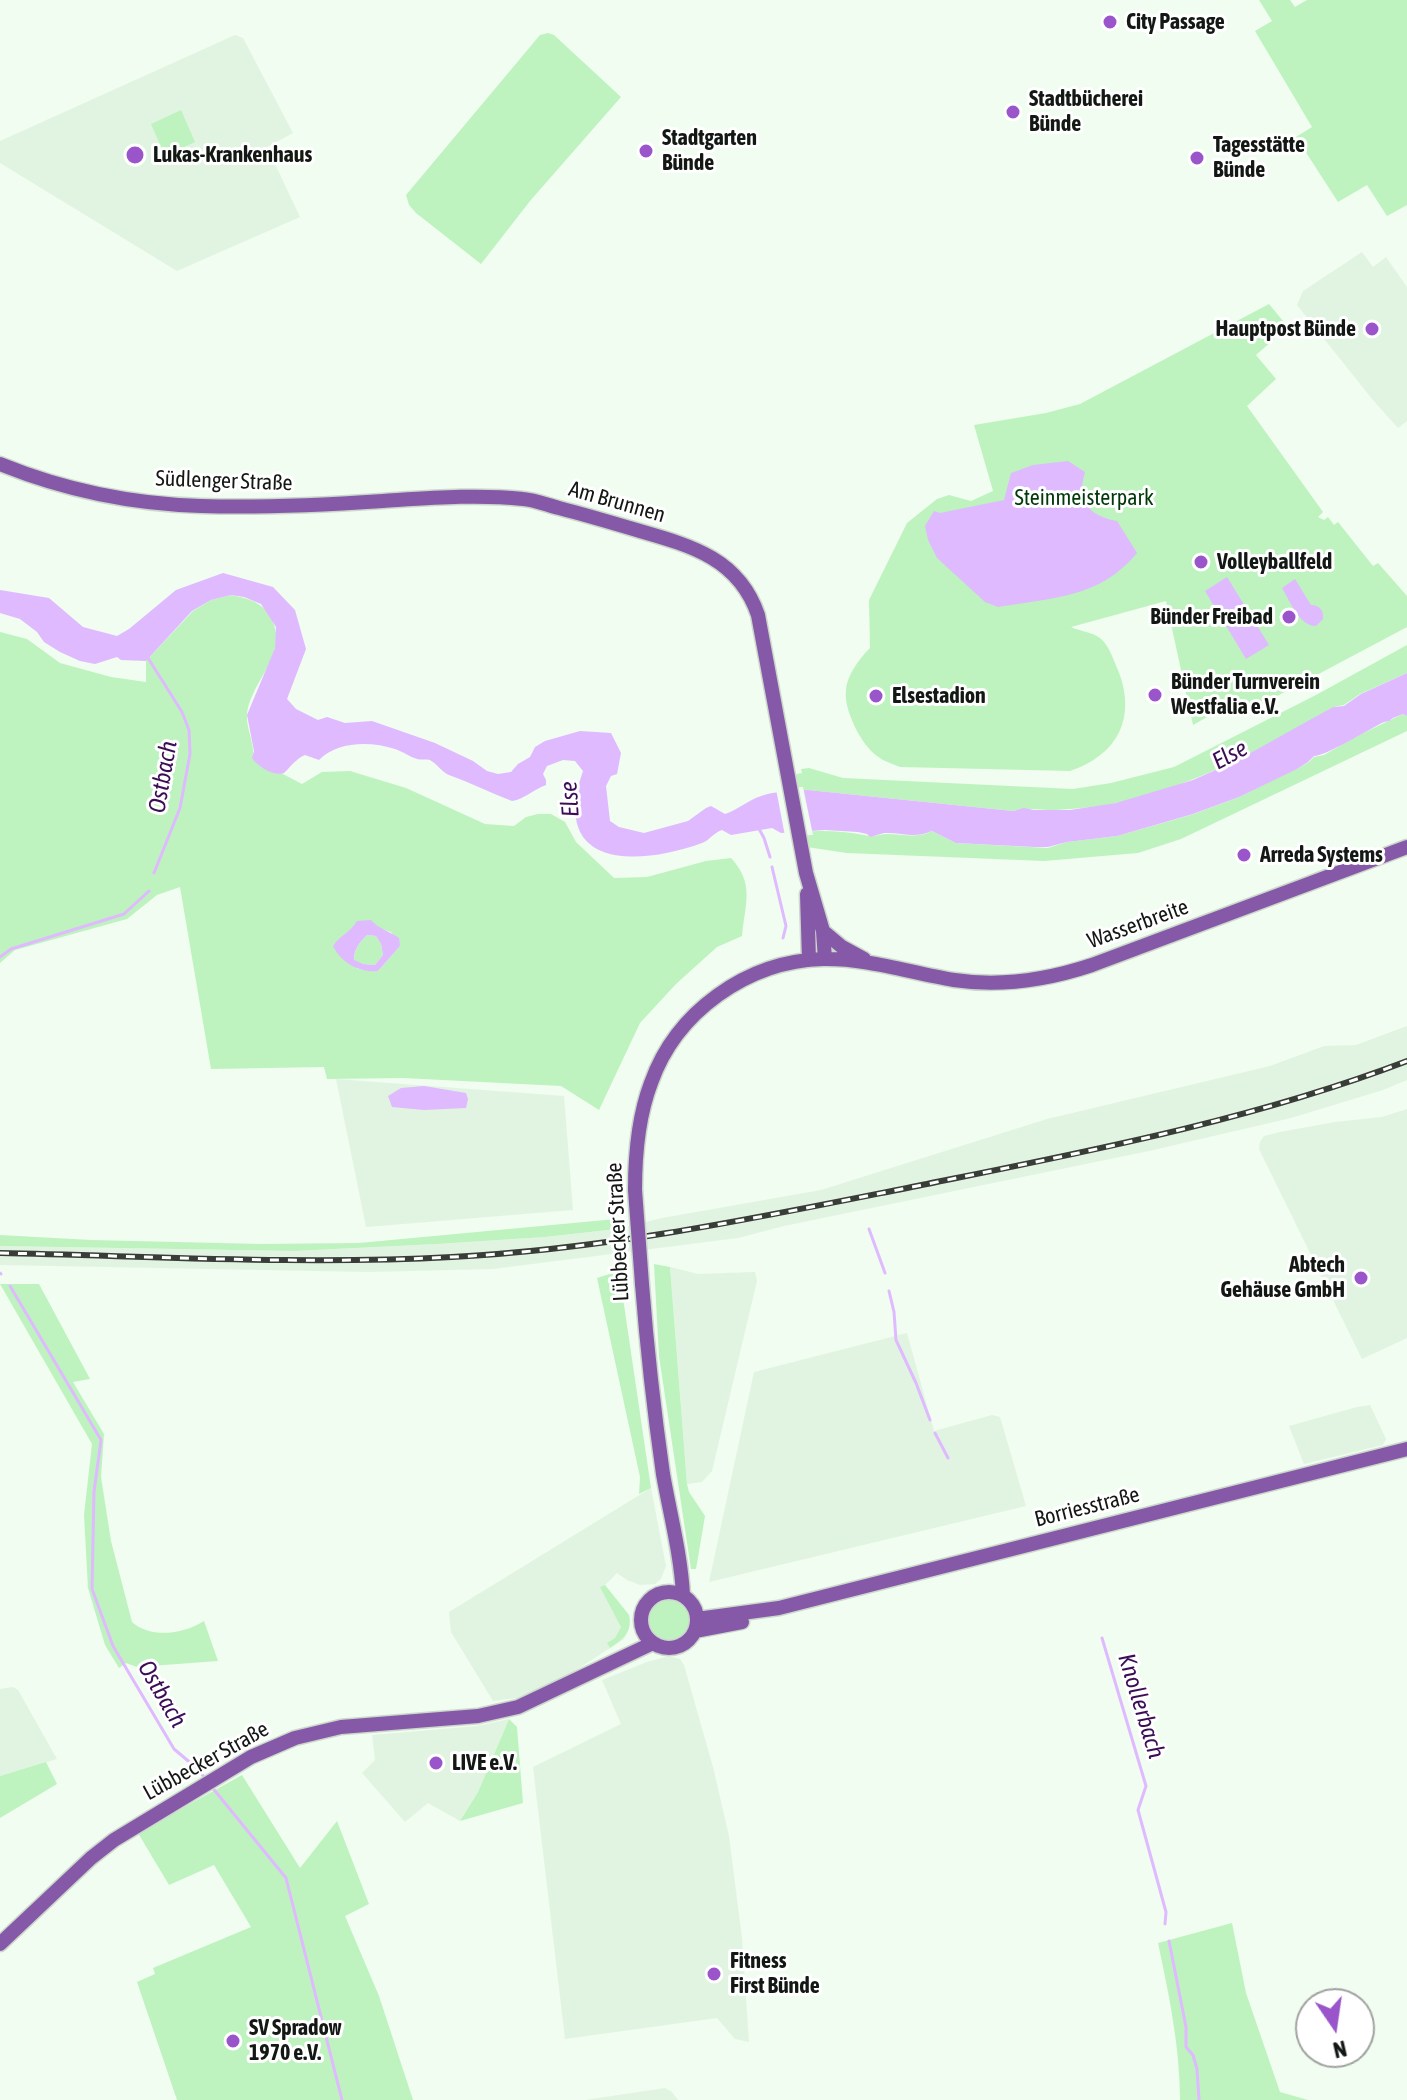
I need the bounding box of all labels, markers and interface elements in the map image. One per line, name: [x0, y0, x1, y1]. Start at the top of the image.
place label: City Passage: [1126, 9, 1225, 35]
marker: City Passage: [1101, 13, 1119, 31]
place label: Stadtbücherei Bünde: [1029, 86, 1143, 138]
marker: Stadtbücherei Bünde: [1004, 103, 1022, 121]
place label: Stadtgarten Bünde: [662, 125, 757, 176]
place label: Tagesstätte Bünde: [1213, 132, 1305, 184]
place label: Lukas-Krankenhaus: [153, 142, 312, 168]
marker: Stadtgarten Bünde: [637, 142, 655, 160]
marker: Lukas-Krankenhaus: [124, 144, 146, 166]
marker: Tagesstätte Bünde: [1188, 149, 1206, 167]
place label: Hauptpost Bünde: [1216, 316, 1356, 342]
marker: Hauptpost Bünde: [1363, 320, 1381, 338]
street label: Südlenger Straße: [155, 465, 293, 497]
street label: Am Brunnen: [566, 476, 668, 528]
park label: Steinmeisterpark: [1014, 485, 1154, 511]
place label: Volleyballfeld: [1217, 549, 1332, 575]
marker: Volleyballfeld: [1192, 553, 1210, 571]
place label: Bünder Freibad: [1150, 604, 1273, 630]
marker: Bünder Freibad: [1280, 608, 1298, 626]
place label: Bünder Turnverein Westfalia e.V.: [1171, 669, 1320, 720]
place label: Elsestadion: [892, 683, 986, 709]
marker: Bünder Turnverein Westfalia e.V.: [1146, 686, 1164, 704]
marker: Elsestadion: [867, 687, 885, 705]
water label: Else: [1207, 734, 1253, 776]
water label: Ostbach: [143, 739, 183, 815]
water label: Else: [554, 780, 586, 818]
place label: Arreda Systems: [1260, 842, 1383, 868]
marker: Arreda Systems: [1235, 846, 1253, 864]
street label: Wasserbreite: [1084, 894, 1192, 954]
street label: Lübbecker Straße: [601, 1162, 635, 1302]
place label: Abtech Gehäuse GmbH: [1220, 1252, 1345, 1304]
marker: Abtech Gehäuse GmbH: [1352, 1269, 1370, 1287]
street label: Borriesstraße: [1032, 1481, 1142, 1533]
water label: Knollerbach: [1111, 1650, 1171, 1762]
water label: Ostbach: [131, 1655, 193, 1733]
street label: Lübbecker Straße: [139, 1716, 273, 1806]
place label: LIVE e.V.: [452, 1750, 517, 1776]
marker: LIVE e.V.: [427, 1754, 445, 1772]
place label: Fitness First Bünde: [730, 1948, 820, 2000]
marker: Fitness First Bünde: [705, 1965, 723, 1983]
north arrow: [1295, 1988, 1375, 2068]
place label: SV Spradow 1970 e.V.: [249, 2015, 342, 2066]
marker: SV Spradow 1970 e.V.: [224, 2032, 242, 2050]
text: N: [1331, 2035, 1349, 2064]

